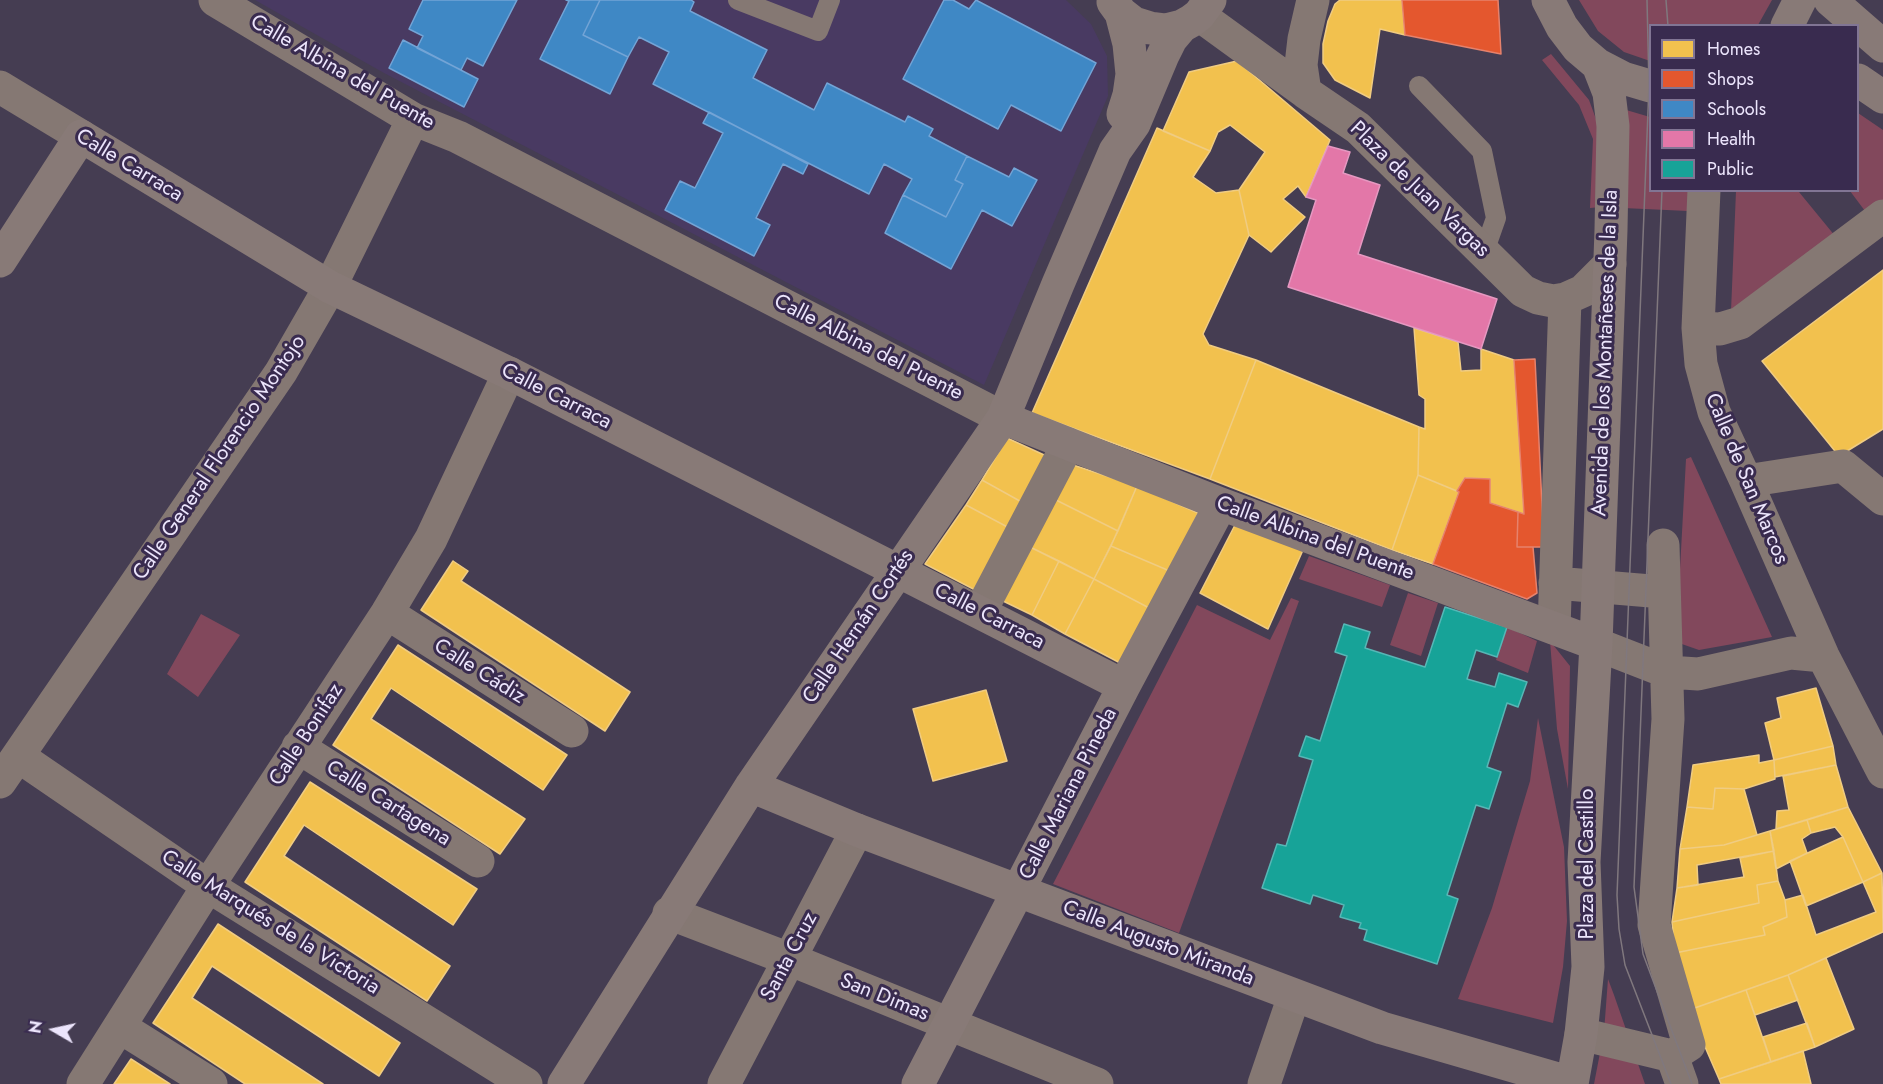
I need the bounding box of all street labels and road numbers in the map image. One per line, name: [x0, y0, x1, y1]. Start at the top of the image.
street label: Calle Albina del Puente: [245, 10, 439, 136]
street label: Plaza de Juan Vargas: [1344, 117, 1494, 263]
street label: Calle Carraca: [71, 124, 187, 208]
street label: Avenida de los Montañeses de la Isla: [1588, 189, 1624, 517]
street label: Calle Albina del Puente: [769, 289, 967, 407]
street label: Calle General Florencio Montojo: [128, 331, 312, 585]
street label: Calle Carraca: [497, 358, 615, 436]
street label: Calle de San Marcos: [1699, 390, 1793, 568]
street label: Calle Albina del Puente: [1213, 491, 1417, 587]
street label: Calle Hernán Cortés: [798, 545, 920, 709]
street label: Calle Carraca: [930, 578, 1048, 656]
street label: Calle Cádiz: [429, 634, 529, 710]
street label: Calle Bonifaz: [265, 679, 349, 791]
street label: Calle Mariana Pineda: [1015, 704, 1123, 884]
street label: Calle Cartagena: [321, 756, 455, 852]
street label: Plaza del Castillo: [1575, 789, 1601, 939]
street label: Calle Marqués de la Victoria: [156, 845, 384, 1001]
street label: Calle Augusto Miranda: [1059, 896, 1257, 992]
street label: Santa Cruz: [756, 909, 824, 1005]
street label: San Dimas: [836, 969, 932, 1027]

